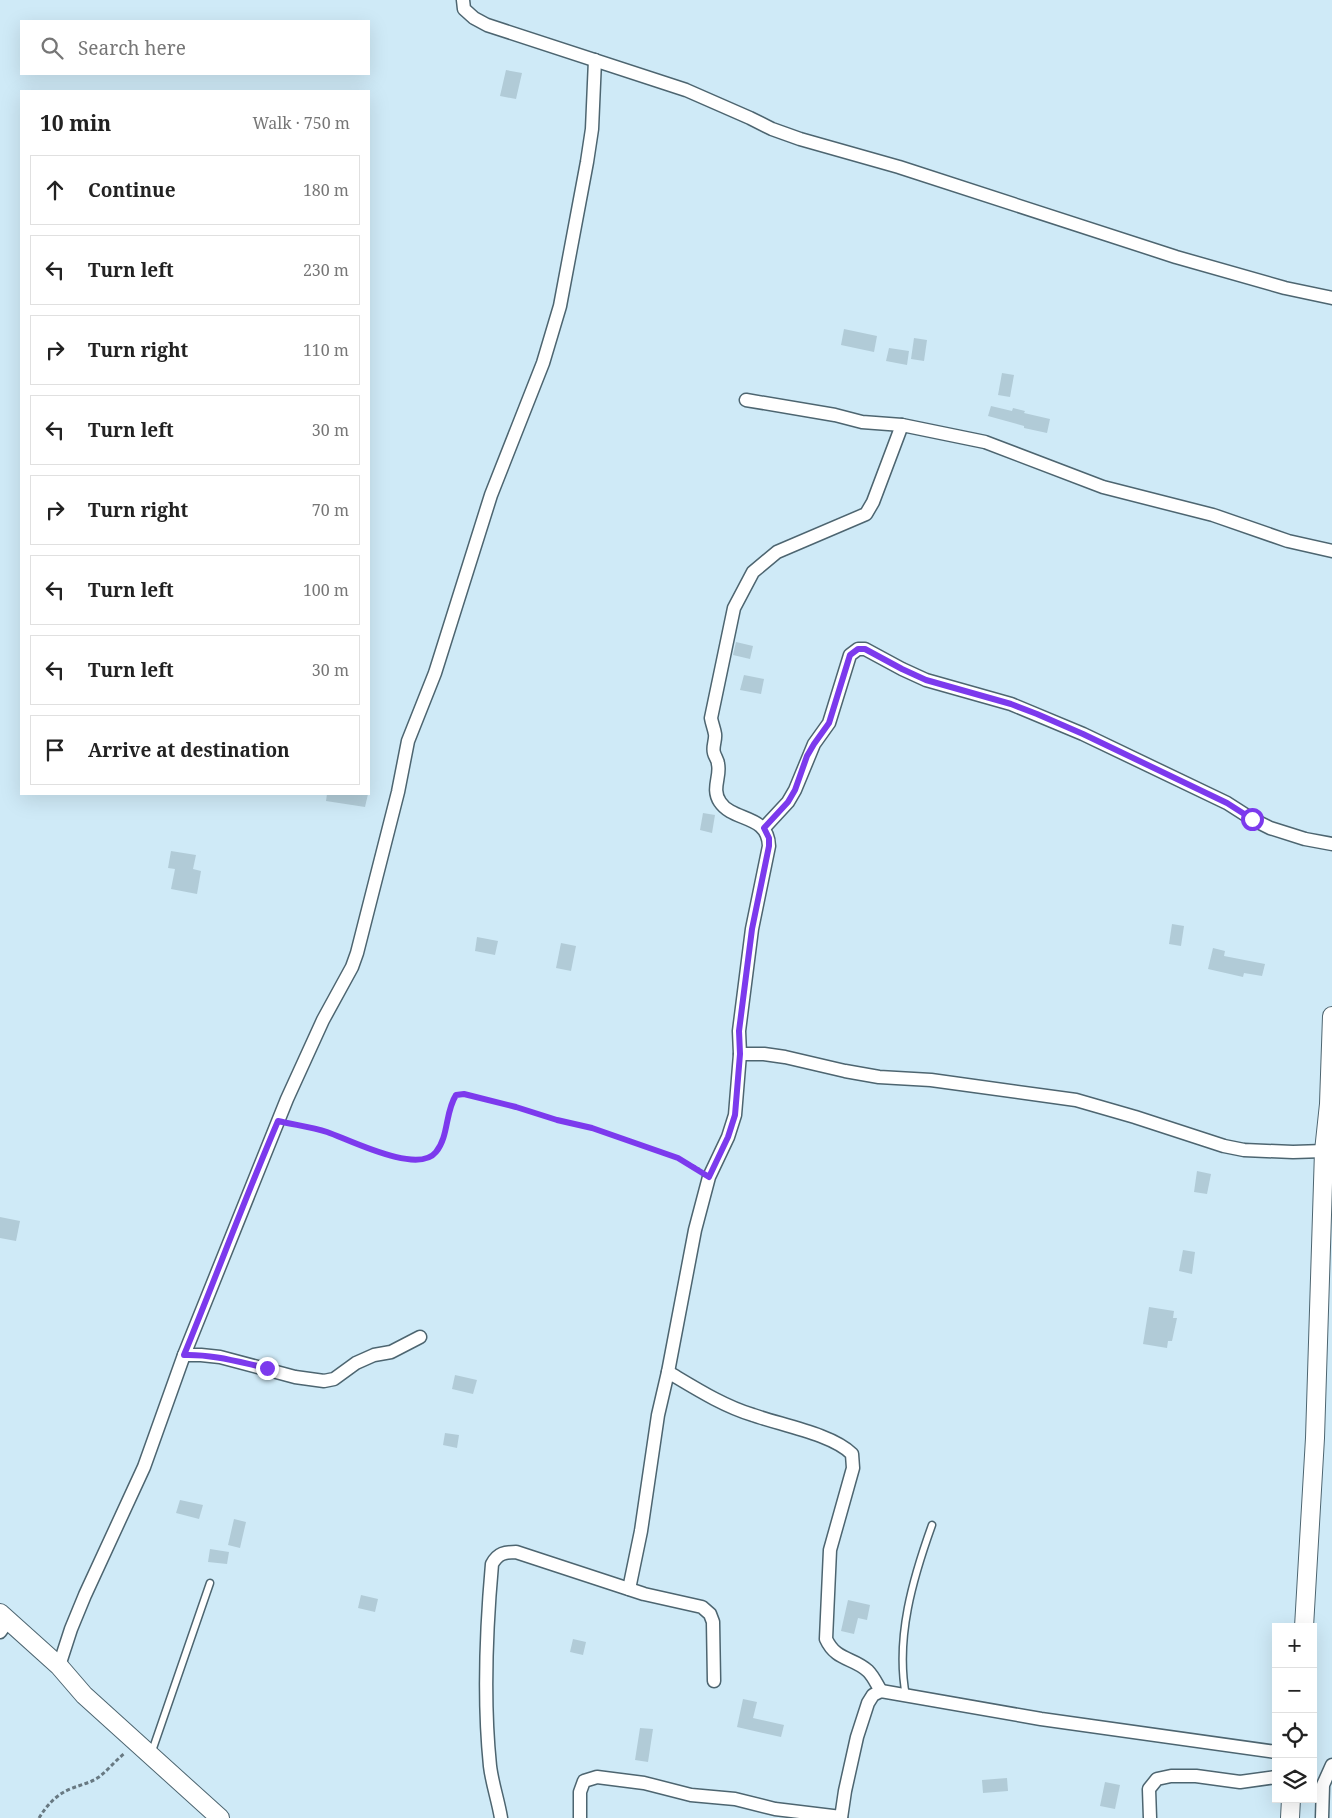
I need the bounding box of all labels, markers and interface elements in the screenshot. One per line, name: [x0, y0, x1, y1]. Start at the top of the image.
search box: [20, 20, 370, 75]
icon: search: [38, 34, 66, 62]
text: Search here: [78, 35, 186, 61]
text: 10 min: [40, 109, 111, 137]
text: Walk · 750 m: [253, 112, 350, 134]
icon: ahead: [41, 176, 69, 204]
text: Continue: [88, 177, 176, 203]
text: 180 m: [303, 179, 349, 201]
icon: left: [41, 256, 69, 284]
text: Turn left: [88, 257, 174, 283]
text: 230 m: [303, 259, 349, 281]
icon: right: [41, 336, 69, 364]
text: Turn right: [88, 337, 188, 363]
text: 110 m: [303, 339, 349, 361]
icon: left: [41, 416, 69, 444]
text: Turn left: [88, 417, 174, 443]
text: 30 m: [312, 419, 349, 441]
icon: right: [41, 496, 69, 524]
text: Turn right: [88, 497, 188, 523]
text: 70 m: [312, 499, 349, 521]
icon: left: [41, 576, 69, 604]
text: Turn left: [88, 577, 174, 603]
text: 100 m: [303, 579, 349, 601]
icon: left: [41, 656, 69, 684]
text: Turn left: [88, 657, 174, 683]
text: 30 m: [312, 659, 349, 681]
icon: arrive: [41, 736, 69, 764]
text: Arrive at destination: [88, 737, 290, 763]
route start: [1241, 808, 1264, 831]
route end: [256, 1357, 279, 1380]
map controls: [1272, 1623, 1317, 1803]
button: +: [1272, 1623, 1317, 1668]
button: −: [1272, 1668, 1317, 1713]
button: locate: [1272, 1713, 1317, 1758]
button: layers: [1272, 1758, 1317, 1803]

